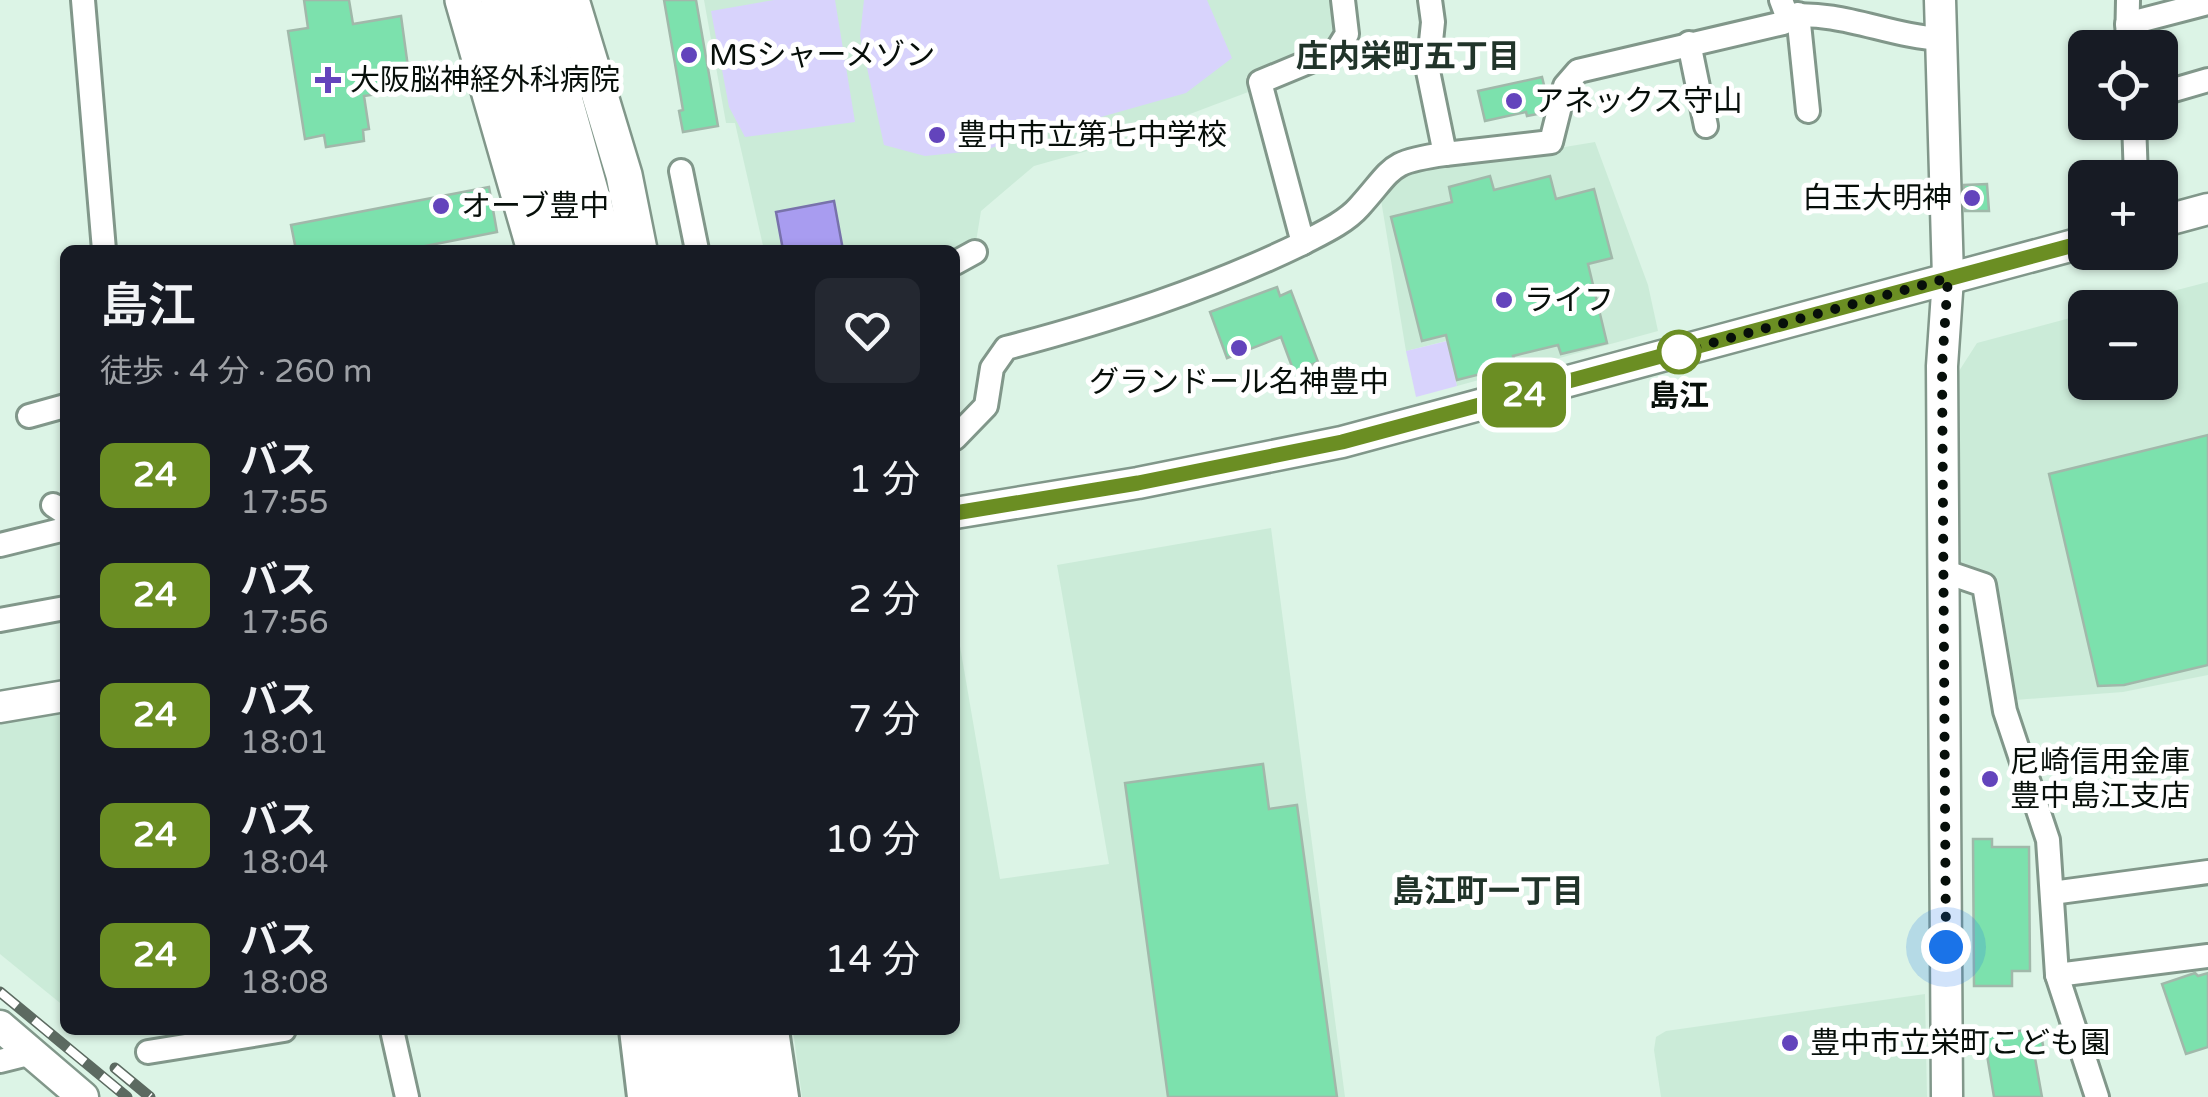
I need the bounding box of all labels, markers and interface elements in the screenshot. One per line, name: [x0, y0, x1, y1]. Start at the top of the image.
map controls: [2068, 30, 2178, 400]
button: locate: [2068, 30, 2178, 140]
place label: MSシャーメゾン: [709, 37, 935, 74]
district label: 庄内栄町五丁目: [1296, 38, 1520, 76]
marker: MSシャーメゾン: [678, 44, 700, 66]
place label: 大阪脳神経外科病院: [350, 62, 620, 99]
marker: 大阪脳神経外科病院: [315, 67, 341, 93]
place label: アネックス守山: [1534, 83, 1743, 120]
marker: アネックス守山: [1503, 90, 1525, 112]
place label: 豊中市立第七中学校: [957, 117, 1227, 154]
marker: 豊中市立第七中学校: [926, 124, 948, 146]
button: +: [2068, 160, 2178, 270]
place label: 白玉大明神: [1802, 180, 1952, 217]
marker: 白玉大明神: [1961, 187, 1983, 209]
place label: オーブ豊中: [461, 188, 609, 225]
marker: オーブ豊中: [430, 195, 452, 217]
text: 島江: [100, 278, 196, 336]
button: heart: [815, 278, 920, 383]
place label: ライフ: [1524, 282, 1614, 319]
marker: ライフ: [1493, 289, 1515, 311]
button: −: [2068, 290, 2178, 400]
marker: 島江: [1658, 331, 1700, 373]
marker: グランドール名神豊中: [1228, 337, 1250, 359]
text: 徒歩 · 4 分 · 260 m: [100, 353, 372, 391]
line badge: 24: [1479, 362, 1569, 428]
place label: グランドール名神豊中: [1089, 364, 1389, 401]
text: 24: [1502, 374, 1546, 416]
place label: 島江: [1649, 378, 1709, 415]
text: バス: [240, 438, 316, 484]
text: 24: [133, 454, 177, 496]
text: 1 分: [848, 457, 920, 503]
text: 17:55: [240, 484, 329, 522]
text: バス: [240, 558, 316, 604]
text: 24: [133, 574, 177, 616]
text: 2 分: [848, 577, 920, 623]
text: 17:56: [240, 604, 329, 642]
text: バス: [240, 678, 316, 724]
text: 24: [133, 694, 177, 736]
text: 7 分: [848, 697, 920, 743]
text: 18:01: [240, 724, 329, 762]
place label: 尼崎信用金庫 豊中島江支店: [2010, 744, 2190, 815]
marker: 尼崎信用金庫 豊中島江支店: [1979, 768, 2001, 790]
text: バス: [240, 798, 316, 844]
text: 24: [133, 814, 177, 856]
text: 10 分: [824, 817, 920, 863]
text: 18:04: [240, 844, 329, 882]
district label: 島江町一丁目: [1392, 873, 1584, 911]
text: バス: [240, 918, 316, 964]
your location: [1921, 922, 1971, 972]
text: 24: [133, 934, 177, 976]
text: 14 分: [824, 937, 920, 983]
text: 18:08: [240, 964, 329, 1002]
place label: 豊中市立栄町こども園: [1810, 1025, 2110, 1062]
marker: 豊中市立栄町こども園: [1779, 1032, 1801, 1054]

